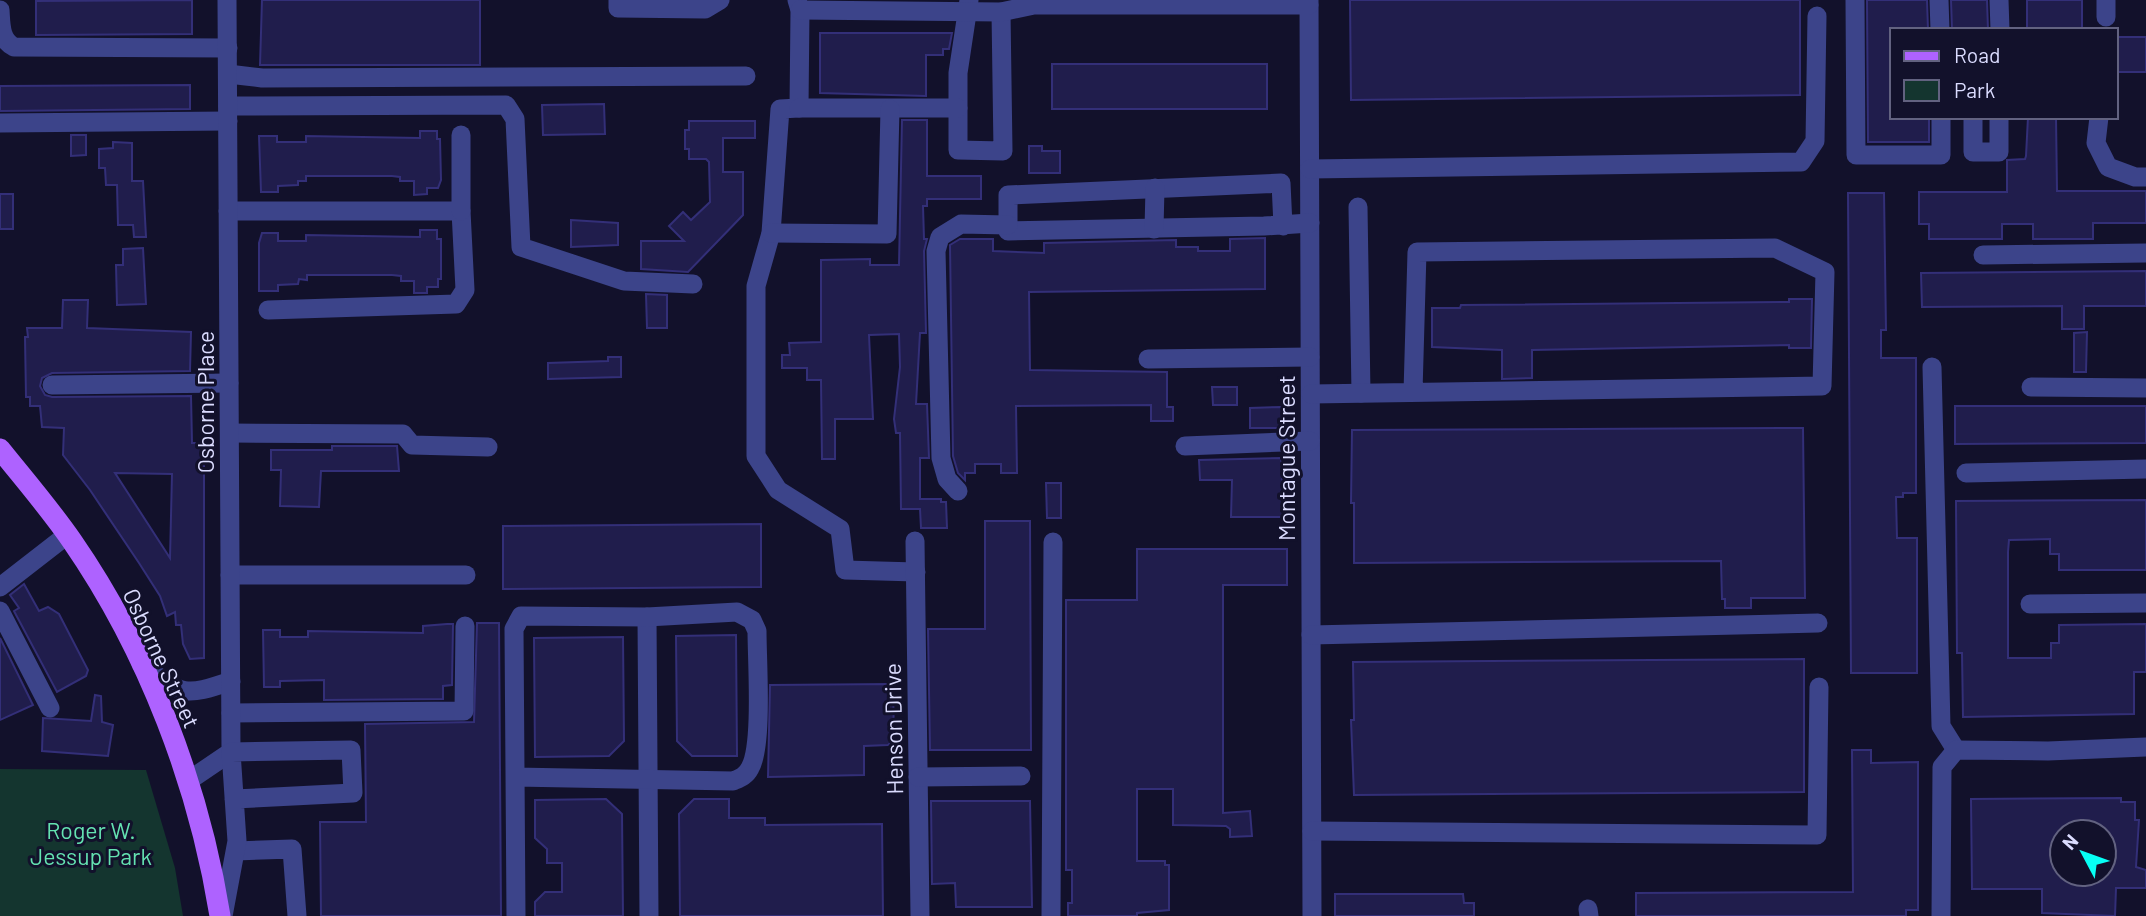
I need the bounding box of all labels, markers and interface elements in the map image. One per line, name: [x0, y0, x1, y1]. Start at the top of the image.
legend: [1890, 28, 2118, 119]
text: Road: [1954, 42, 2000, 67]
text: Park: [1954, 77, 1995, 102]
street label: Osborne Place: [191, 331, 219, 473]
street label: Montague Street: [1272, 375, 1300, 541]
street label: Osborne Street: [117, 584, 207, 732]
street label: Henson Drive: [878, 663, 908, 795]
park label: Roger W. Jessup Park: [30, 816, 152, 870]
north arrow: [2048, 818, 2118, 888]
text: N: [2057, 829, 2083, 854]

